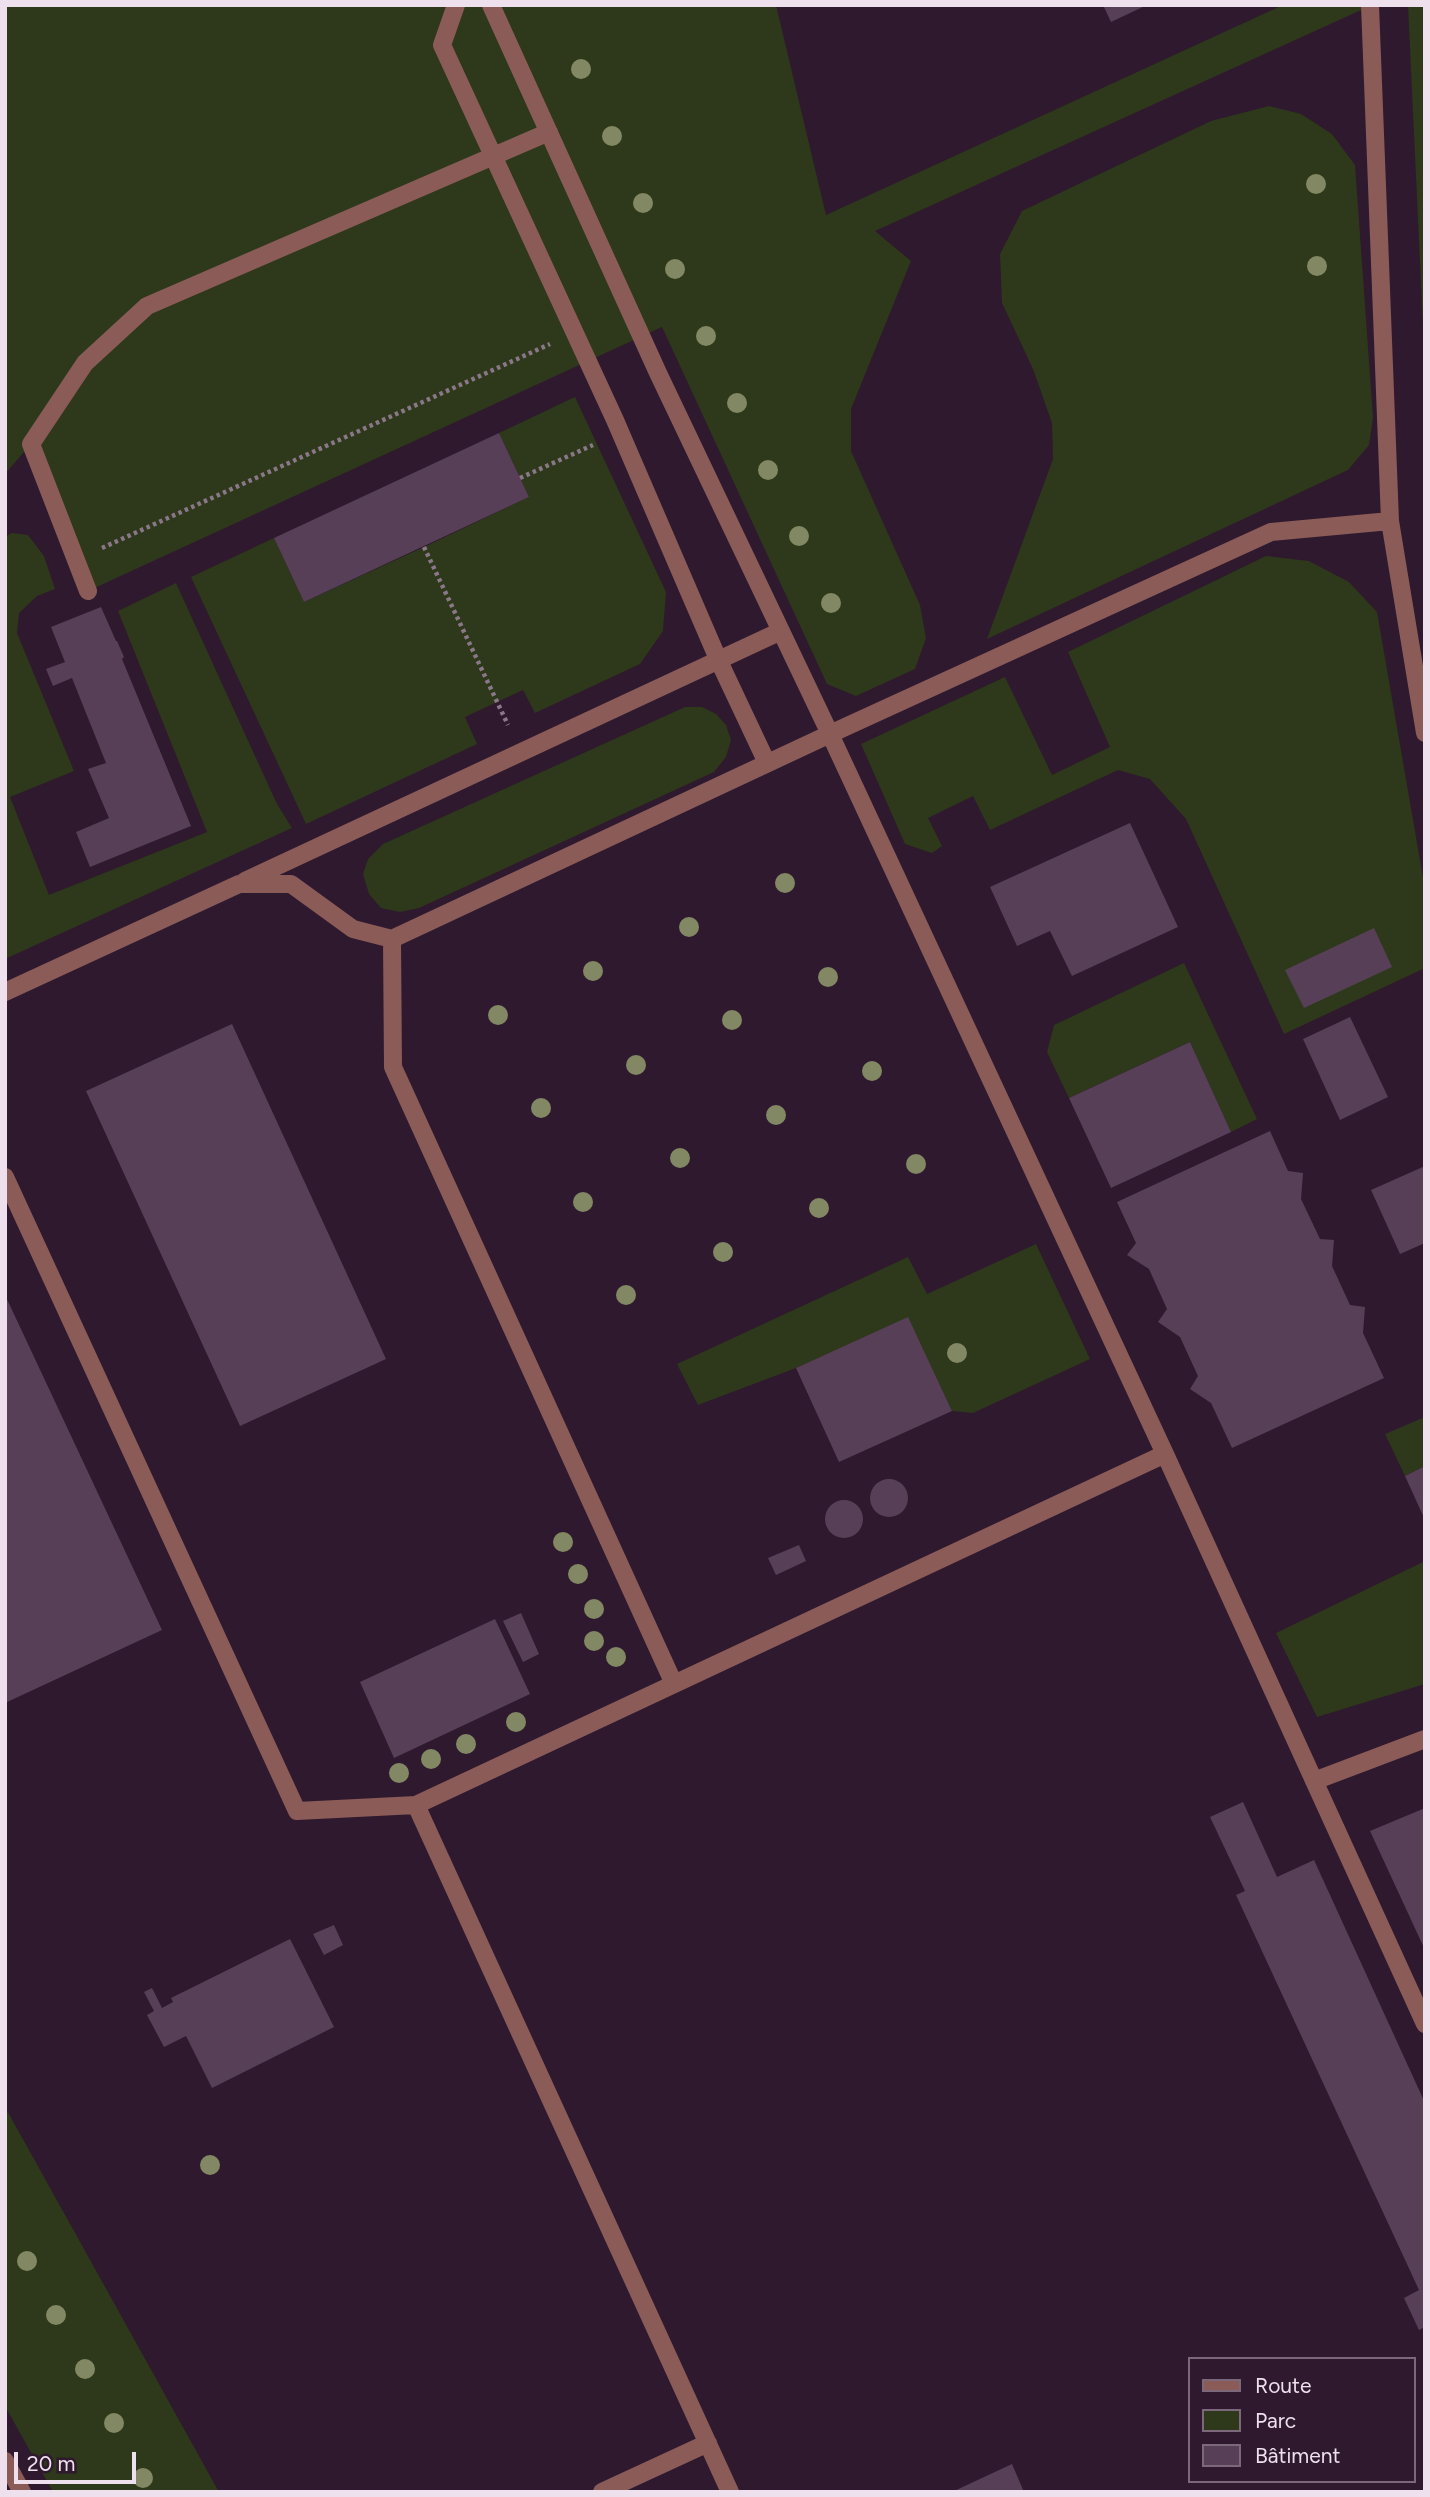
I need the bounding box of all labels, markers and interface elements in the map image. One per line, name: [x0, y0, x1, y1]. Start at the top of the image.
legend: [1188, 2357, 1416, 2483]
text: Route: [1255, 2373, 1311, 2398]
text: Parc: [1255, 2408, 1296, 2433]
scale bar: [18, 2438, 140, 2482]
text: Bâtiment: [1255, 2443, 1340, 2468]
text: 20 m: [27, 2451, 75, 2476]

